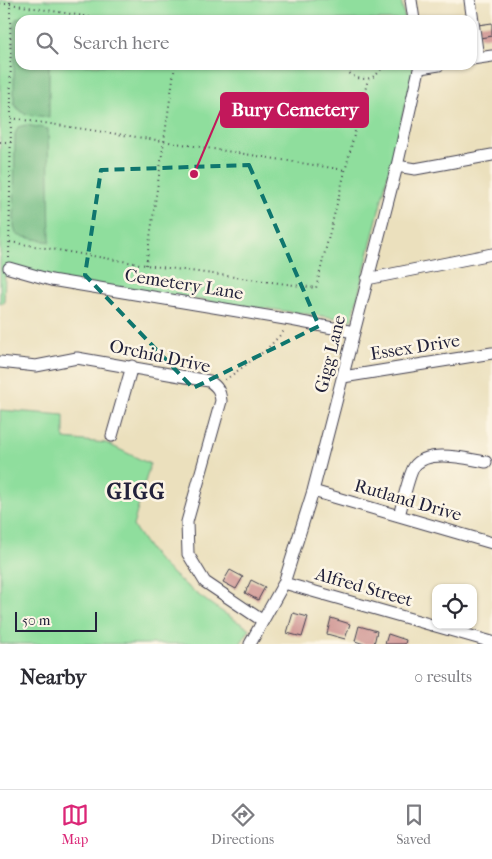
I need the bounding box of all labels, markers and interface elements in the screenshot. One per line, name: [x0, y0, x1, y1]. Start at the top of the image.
search box: [15, 15, 477, 70]
icon: search: [33, 29, 61, 57]
text: Search here: [73, 32, 169, 54]
callout: Bury Cemetery: [221, 93, 368, 127]
text: Bury Cemetery: [231, 99, 359, 121]
street label: Cemetery Lane: [123, 265, 245, 304]
street label: Gigg Lane: [311, 313, 350, 395]
street label: Essex Drive: [369, 330, 461, 365]
street label: Orchid Drive: [108, 336, 212, 377]
street label: Rutland Drive: [352, 475, 464, 526]
district label: GIGG: [106, 479, 166, 505]
street label: Alfred Street: [312, 563, 415, 612]
map controls: [432, 584, 477, 629]
button: locate: [432, 584, 477, 629]
scale bar: [15, 609, 98, 632]
text: 50 m: [22, 612, 50, 629]
text: Nearby: [20, 665, 86, 689]
text: 0 results: [414, 667, 472, 686]
tab: Map: [61, 801, 89, 848]
tab: Directions: [211, 801, 274, 848]
tab: Saved: [396, 801, 431, 848]

